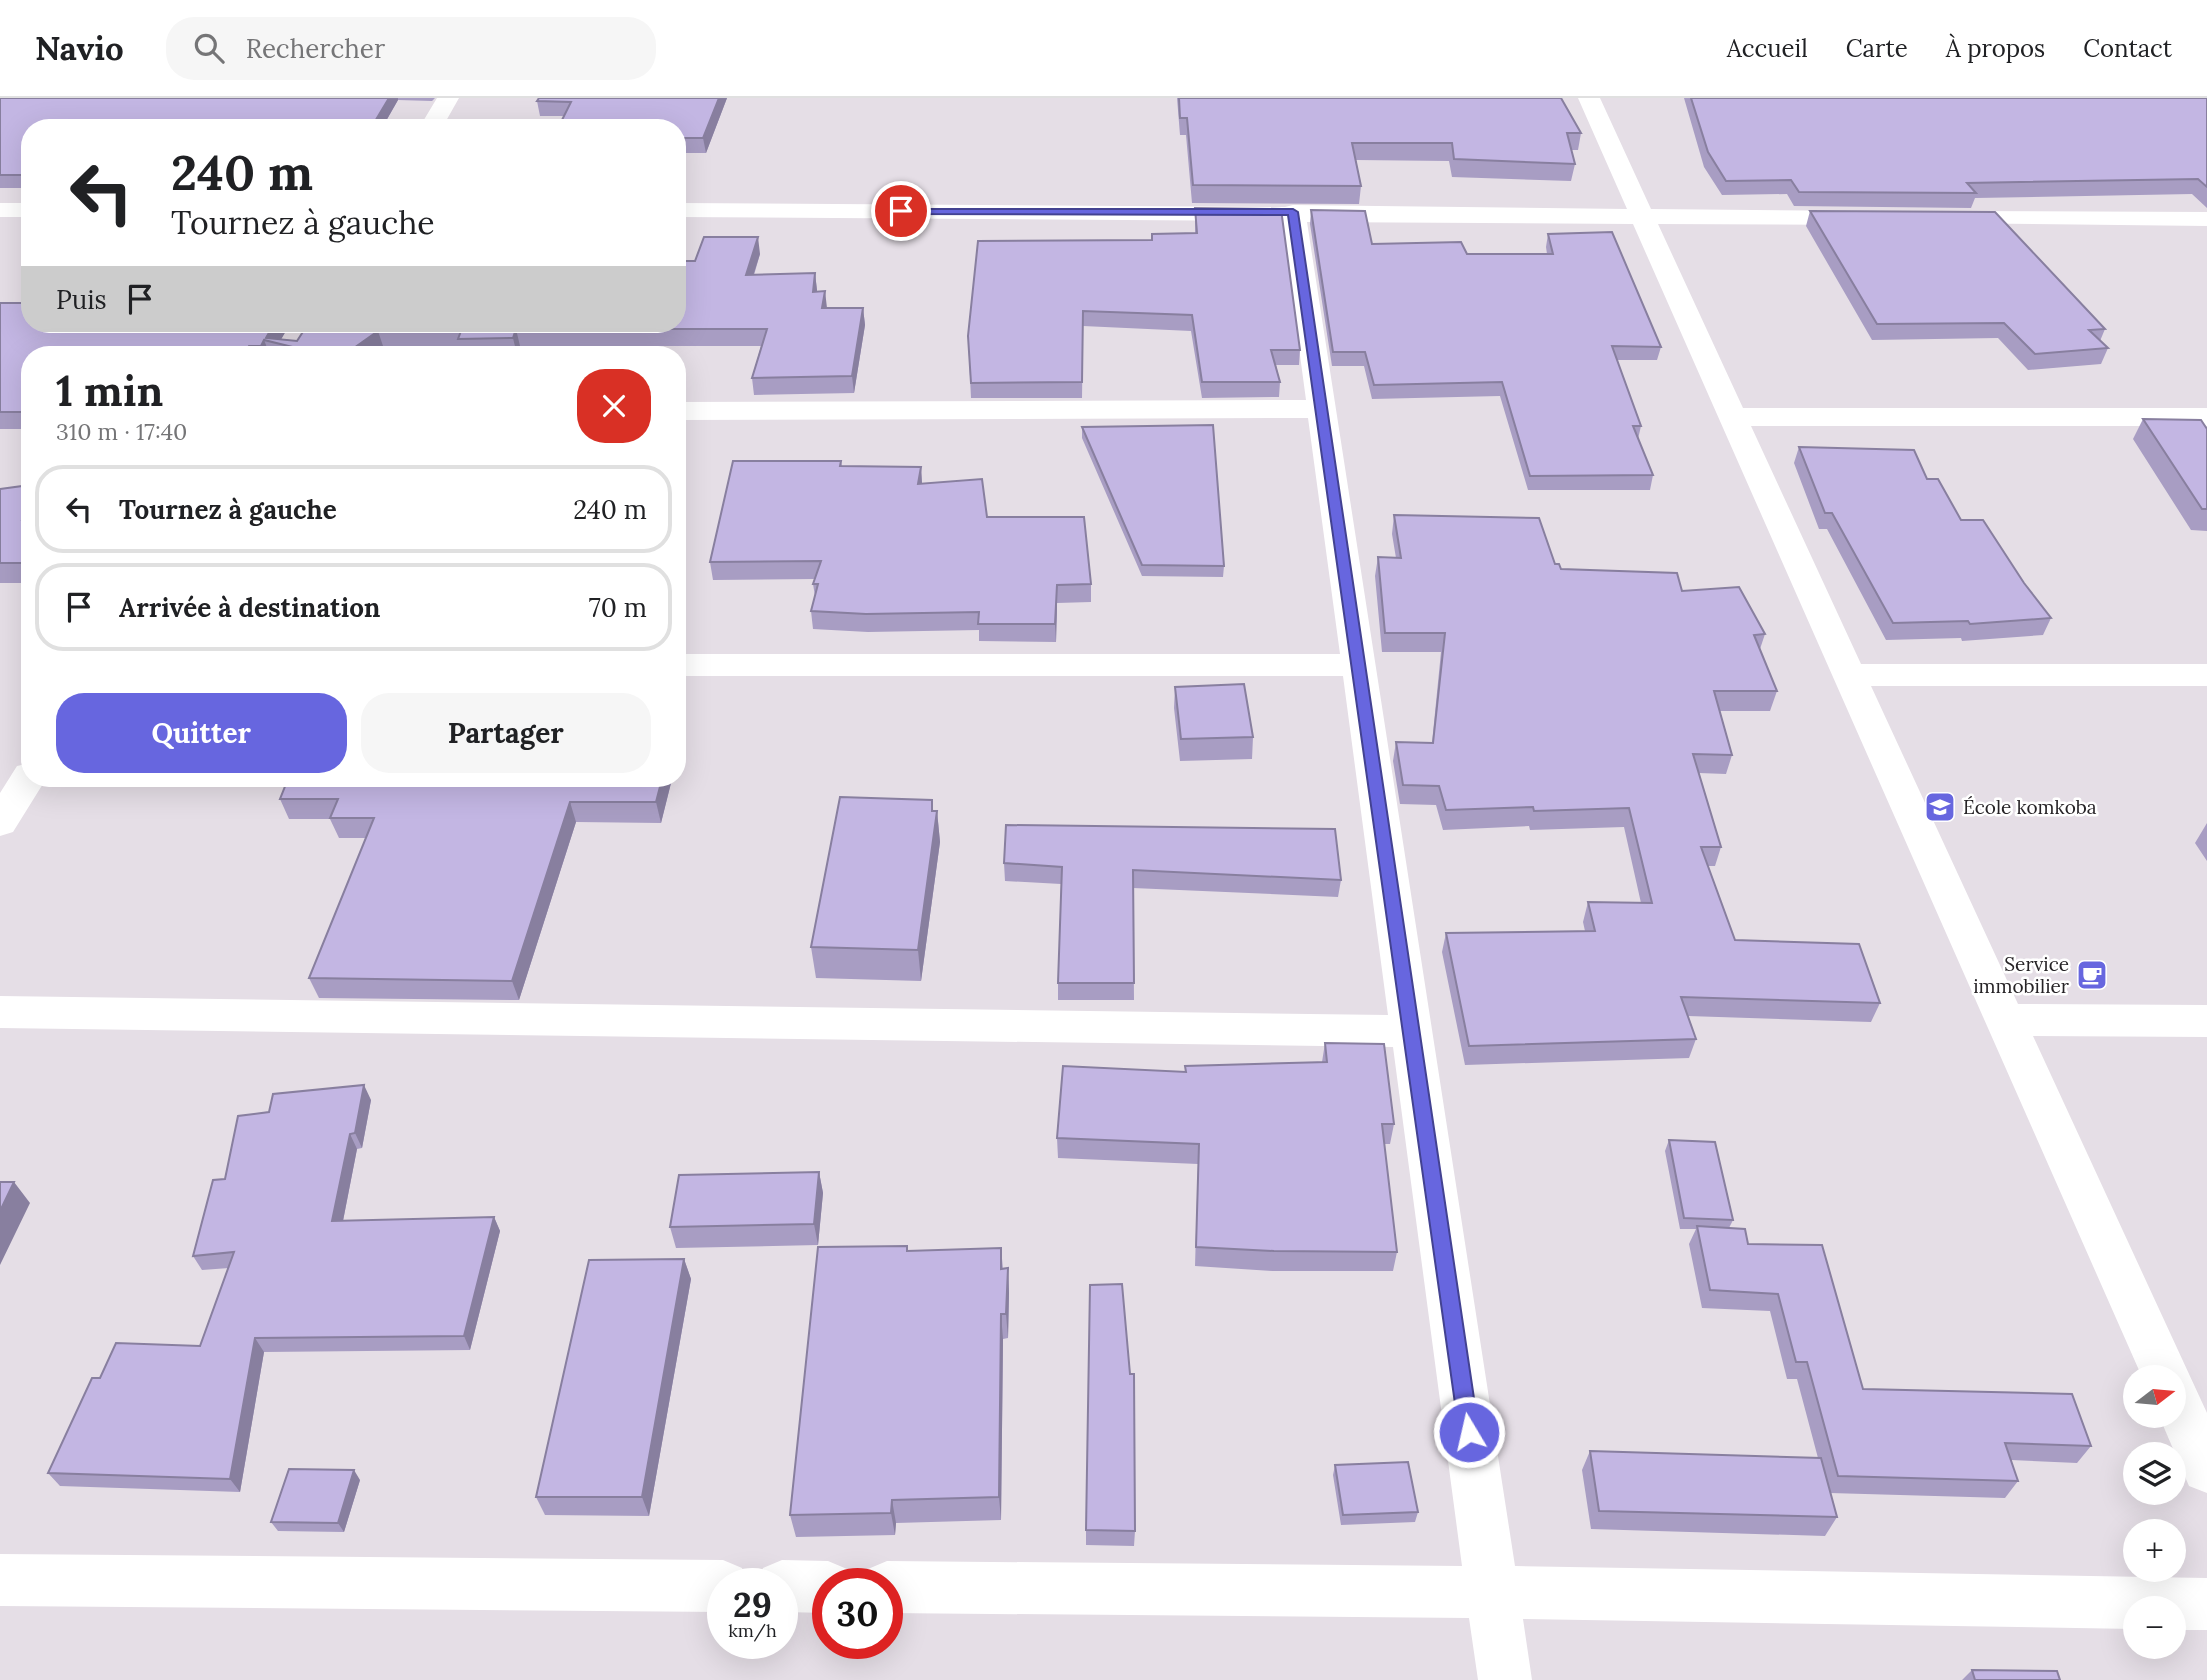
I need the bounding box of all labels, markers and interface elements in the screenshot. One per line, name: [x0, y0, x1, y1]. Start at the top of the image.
search box: [166, 17, 656, 80]
text: Navio: [35, 27, 124, 69]
icon: search: [190, 29, 228, 67]
text: Rechercher: [246, 32, 385, 65]
text: Accueil: [1727, 33, 1808, 64]
text: Carte: [1846, 33, 1908, 64]
text: À propos: [1946, 33, 2045, 64]
text: Contact: [2083, 33, 2172, 64]
text: 240 m: [171, 141, 313, 203]
icon: left: [56, 147, 147, 238]
pin: [871, 181, 931, 241]
icon: arrive: [882, 192, 920, 230]
text: Tournez à gauche: [171, 202, 435, 243]
icon: arrive: [121, 280, 159, 318]
text: Puis: [56, 283, 107, 316]
text: 1 min: [56, 364, 163, 418]
button: close: [577, 369, 651, 443]
text: 310 m · 17:40: [56, 417, 187, 446]
icon: left: [60, 490, 98, 528]
text: Tournez à gauche: [119, 493, 337, 526]
text: 240 m: [573, 493, 647, 526]
icon: arrive: [60, 588, 98, 626]
text: Arrivée à destination: [119, 591, 380, 624]
text: 70 m: [589, 591, 647, 624]
button: Quitter: [56, 693, 347, 773]
button: Partager: [361, 693, 651, 773]
school or university icon: École komkoba: [1923, 790, 1957, 824]
place label: École komkoba: [1963, 795, 2097, 819]
place label: Service immobilier: [1973, 952, 2070, 998]
cafe icon: Service immobilier: [2075, 958, 2109, 992]
north arrow: [2123, 1365, 2186, 1428]
map controls: [2123, 1365, 2186, 1659]
position arrow: [1432, 1395, 1506, 1469]
button: layers: [2123, 1442, 2186, 1505]
button: +: [2123, 1519, 2186, 1582]
speed limit sign: 30: [812, 1568, 903, 1659]
text: 29: [733, 1582, 772, 1627]
button: −: [2123, 1596, 2186, 1659]
text: km/h: [728, 1619, 777, 1642]

